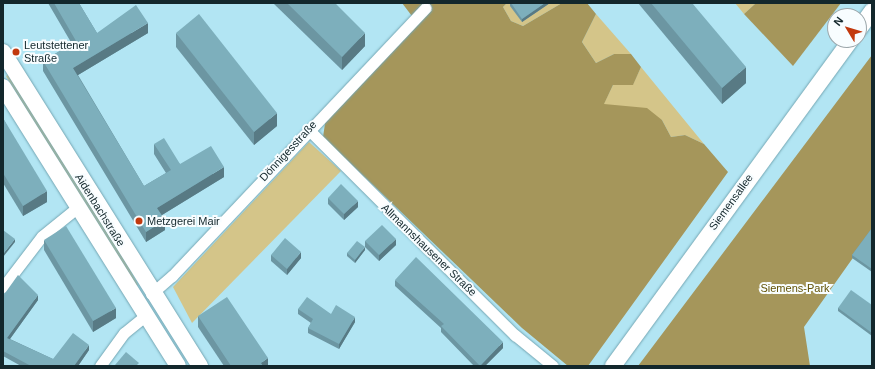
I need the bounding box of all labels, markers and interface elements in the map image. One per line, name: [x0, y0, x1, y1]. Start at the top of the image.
north arrow: [827, 8, 867, 48]
text: N: [831, 14, 846, 28]
place label: Leutstettener Straße: [24, 39, 88, 65]
marker: Leutstettener Straße: [11, 47, 21, 57]
street label: Dönnigesstraße: [257, 118, 319, 184]
street label: Aidenbachstraße: [72, 171, 128, 249]
street label: Siemensallee: [706, 171, 756, 233]
street label: Allmannshausener Straße: [379, 201, 479, 299]
place label: Metzgerei Mair: [147, 214, 220, 228]
marker: Metzgerei Mair: [134, 216, 144, 226]
park label: Siemens-Park: [760, 281, 830, 295]

